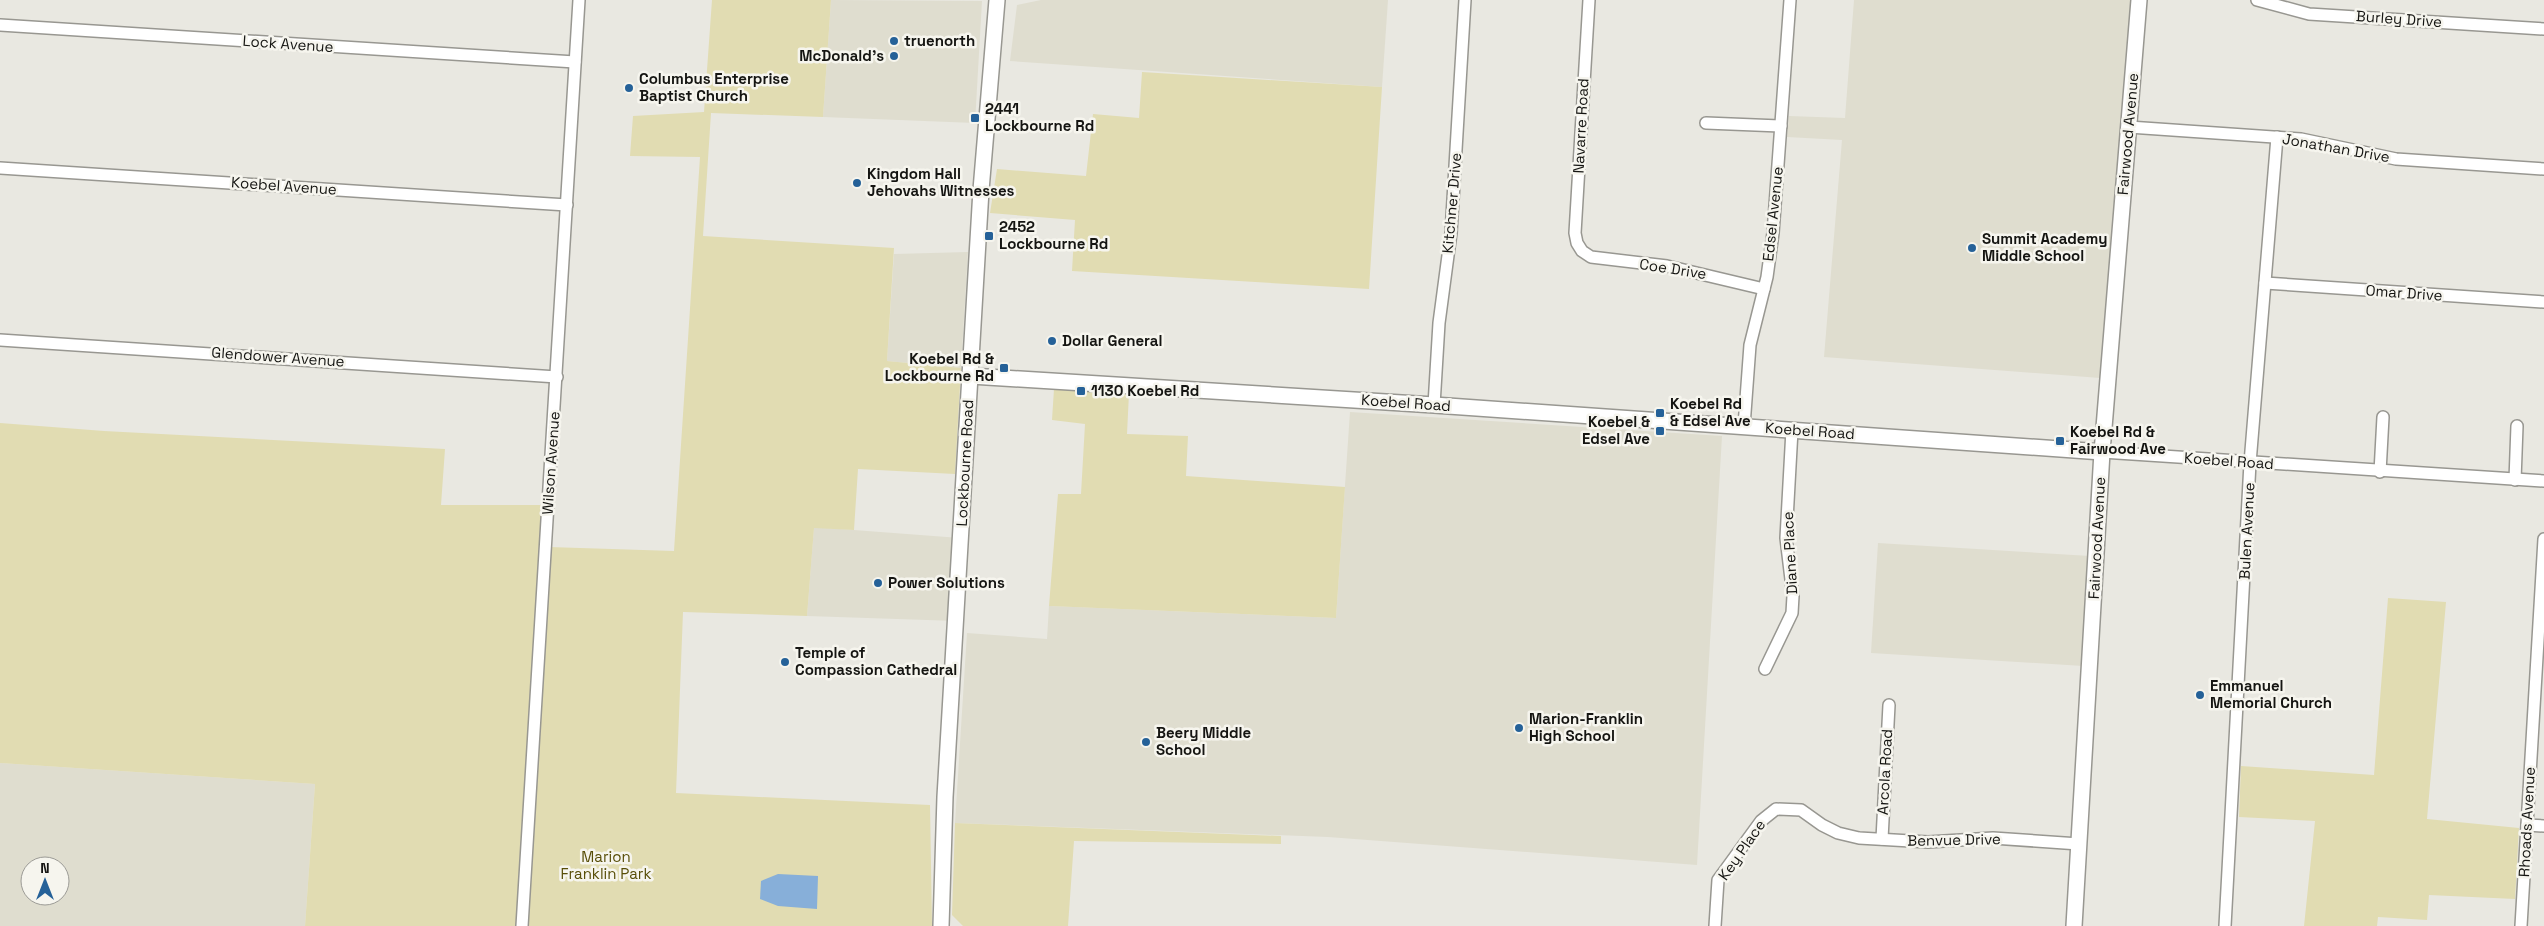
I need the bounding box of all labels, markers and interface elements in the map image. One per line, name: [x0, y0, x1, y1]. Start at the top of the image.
street label: Burley Drive: [2355, 6, 2443, 31]
street label: Lock Avenue: [242, 31, 334, 56]
place label: truenorth: [904, 31, 975, 50]
marker: truenorth: [888, 35, 900, 47]
place label: McDonald's: [799, 46, 884, 65]
marker: McDonald's: [888, 50, 900, 62]
place label: Columbus Enterprise Baptist Church: [639, 69, 789, 105]
street label: Fairwood Avenue: [2113, 72, 2142, 196]
street label: Navarre Road: [1569, 78, 1592, 174]
marker: Columbus Enterprise Baptist Church: [623, 82, 635, 94]
place label: 2441 Lockbourne Rd: [985, 99, 1094, 135]
marker: 2441 Lockbourne Rd: [969, 112, 981, 124]
street label: Jonathan Drive: [2281, 129, 2391, 166]
street label: Kitchner Drive: [1438, 152, 1465, 254]
place label: Kingdom Hall Jehovahs Witnesses: [867, 164, 1015, 200]
street label: Edsel Avenue: [1758, 166, 1787, 262]
street label: Koebel Avenue: [231, 172, 338, 199]
marker: Kingdom Hall Jehovahs Witnesses: [851, 177, 863, 189]
place label: 2452 Lockbourne Rd: [999, 217, 1108, 253]
place label: Summit Academy Middle School: [1982, 229, 2107, 265]
marker: 2452 Lockbourne Rd: [983, 230, 995, 242]
marker: Summit Academy Middle School: [1966, 242, 1978, 254]
street label: Coe Drive: [1638, 254, 1708, 283]
street label: Omar Drive: [2365, 280, 2443, 305]
place label: Dollar General: [1062, 331, 1162, 350]
marker: Dollar General: [1046, 335, 1058, 347]
street label: Glendower Avenue: [211, 342, 345, 371]
place label: Koebel Rd & Lockbourne Rd: [885, 349, 994, 385]
marker: Koebel Rd & Lockbourne Rd: [998, 362, 1010, 374]
place label: 1130 Koebel Rd: [1091, 381, 1199, 400]
marker: 1130 Koebel Rd: [1075, 385, 1087, 397]
street label: Koebel Road: [1361, 390, 1452, 415]
place label: Koebel Rd & Edsel Ave: [1670, 394, 1751, 430]
street label: Lockbourne Road: [952, 399, 977, 527]
marker: Koebel Rd & Edsel Ave: [1654, 407, 1666, 419]
street label: Wilson Avenue: [537, 411, 564, 515]
place label: Koebel & Edsel Ave: [1582, 412, 1650, 448]
street label: Koebel Road: [1765, 418, 1856, 443]
place label: Koebel Rd & Fairwood Ave: [2070, 422, 2166, 458]
marker: Koebel & Edsel Ave: [1654, 425, 1666, 437]
marker: Koebel Rd & Fairwood Ave: [2054, 435, 2066, 447]
street label: Koebel Road: [2184, 448, 2275, 473]
street label: Fairwood Avenue: [2084, 476, 2109, 600]
street label: Bulen Avenue: [2234, 482, 2259, 580]
street label: Diane Place: [1778, 511, 1801, 595]
place label: Power Solutions: [888, 573, 1005, 592]
marker: Power Solutions: [872, 577, 884, 589]
place label: Temple of Compassion Cathedral: [795, 643, 957, 679]
marker: Temple of Compassion Cathedral: [779, 656, 791, 668]
place label: Emmanuel Memorial Church: [2210, 676, 2332, 712]
marker: Emmanuel Memorial Church: [2194, 689, 2206, 701]
place label: Marion-Franklin High School: [1529, 709, 1643, 745]
marker: Marion-Franklin High School: [1513, 722, 1525, 734]
place label: Beery Middle School: [1156, 723, 1252, 759]
street label: Arcola Road: [1873, 729, 1896, 815]
marker: Beery Middle School: [1140, 736, 1152, 748]
street label: Rhoads Avenue: [2514, 766, 2539, 878]
street label: Key Place: [1714, 816, 1769, 884]
street label: Benvue Drive: [1907, 829, 2001, 850]
park label: Marion Franklin Park: [561, 847, 652, 883]
north arrow: [20, 856, 70, 906]
text: N: [40, 859, 50, 877]

